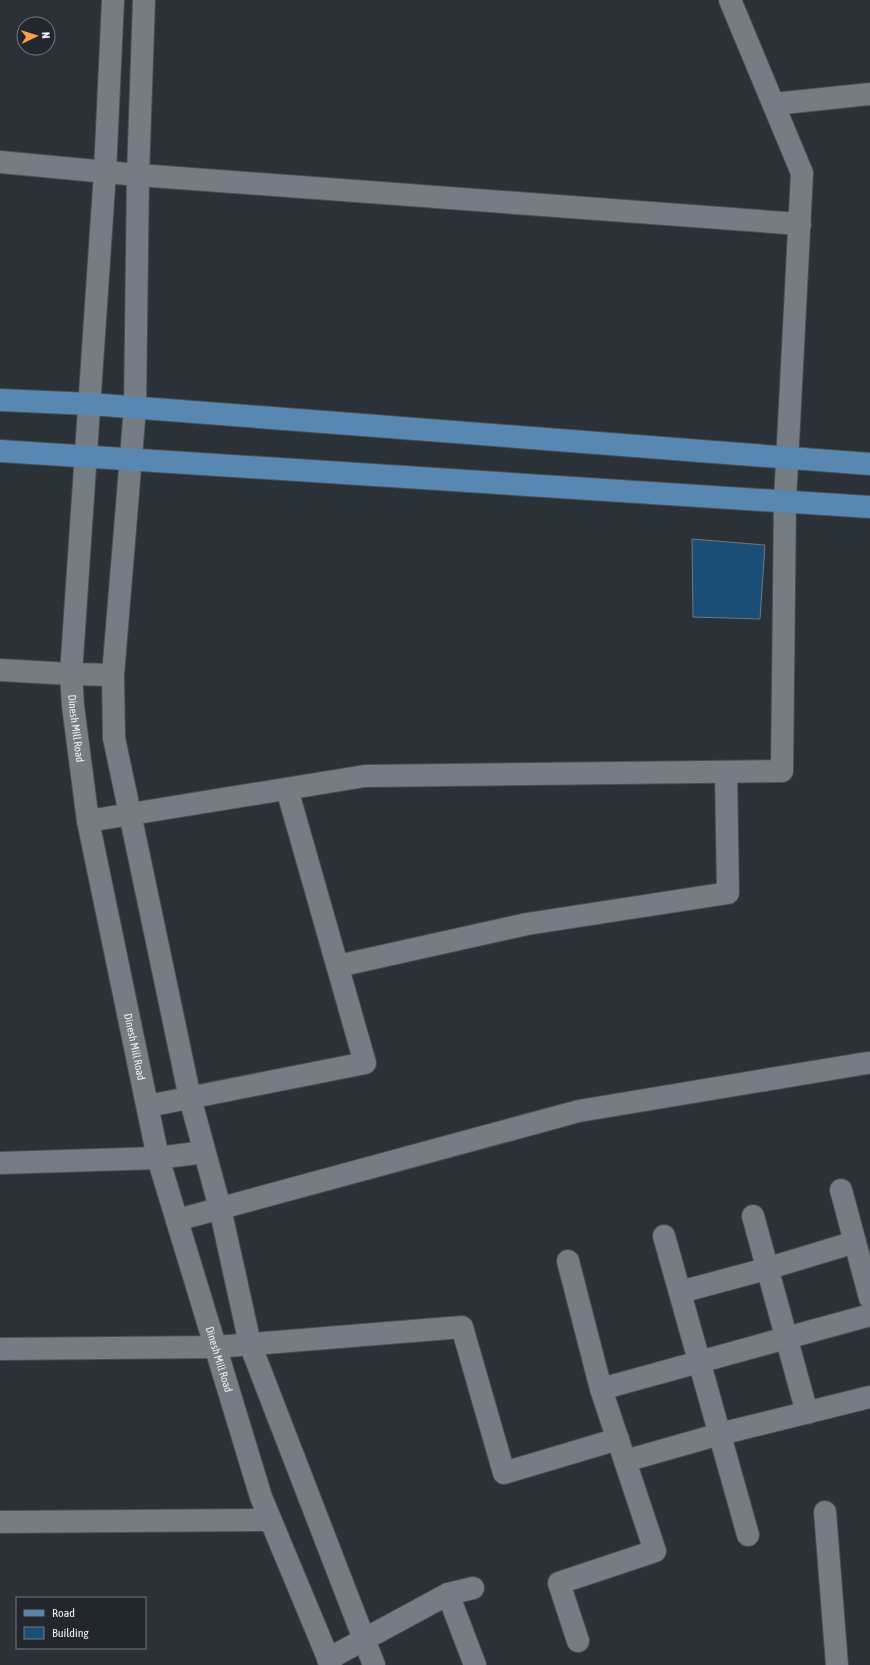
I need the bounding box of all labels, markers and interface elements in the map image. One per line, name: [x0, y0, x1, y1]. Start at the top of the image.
north arrow: [16, 16, 56, 56]
text: N: [40, 32, 52, 39]
street label: Dinesh Mill Road: [66, 694, 86, 763]
street label: Dinesh Mill Road: [122, 1012, 148, 1081]
street label: Dinesh Mill Road: [204, 1325, 235, 1394]
legend: [16, 1597, 146, 1649]
text: Road: [52, 1606, 75, 1620]
text: Building: [52, 1626, 90, 1640]

